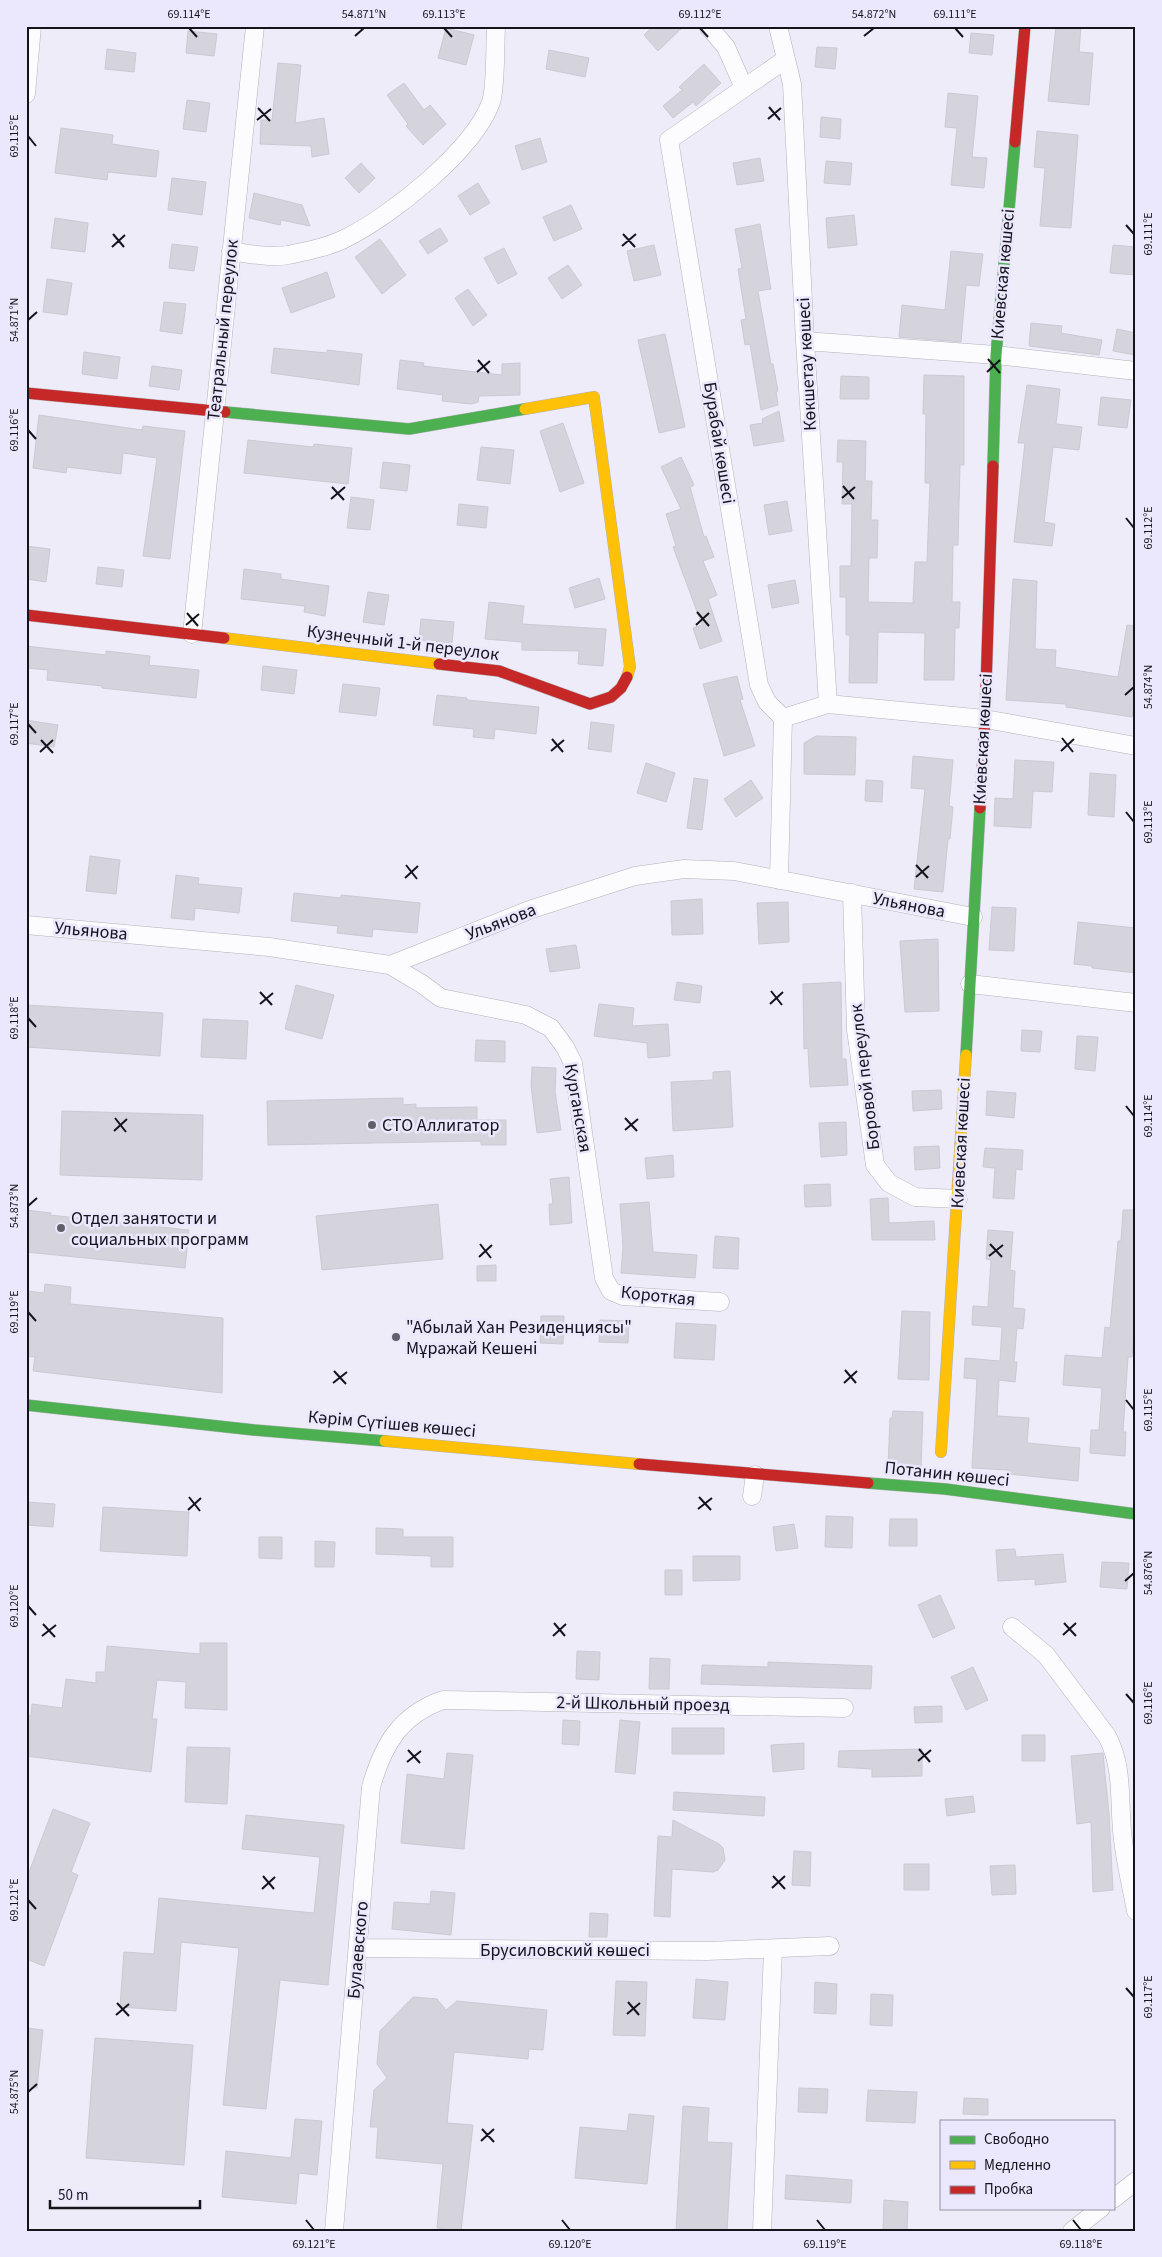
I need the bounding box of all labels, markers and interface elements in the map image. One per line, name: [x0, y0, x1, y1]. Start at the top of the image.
text: 69.114°E: [167, 6, 211, 23]
text: 54.871°N: [342, 6, 386, 23]
text: 69.113°E: [422, 6, 466, 23]
text: 69.112°E: [678, 6, 722, 23]
text: 54.872°N: [852, 6, 896, 23]
text: 69.111°E: [933, 6, 977, 23]
text: 69.115°E: [6, 114, 23, 158]
street label: Киевская көшесі: [985, 208, 1021, 340]
text: 69.111°E: [1140, 212, 1157, 256]
street label: Театральный переулок: [201, 238, 245, 422]
street label: Көкшетау көшесі: [791, 297, 823, 431]
text: 54.871°N: [6, 298, 23, 342]
street label: Бурабай көшесі: [697, 380, 741, 506]
text: 69.116°E: [6, 408, 23, 452]
text: 69.112°E: [1140, 506, 1157, 550]
street label: Кузнечный 1-й переулок: [305, 619, 501, 667]
text: 54.874°N: [1140, 665, 1157, 709]
street label: Киевская көшесі: [967, 673, 999, 805]
text: 69.117°E: [6, 702, 23, 746]
text: 69.113°E: [1140, 800, 1157, 844]
street label: Ульянова: [871, 886, 947, 924]
street label: Ульянова: [462, 897, 540, 947]
street label: Ульянова: [53, 915, 129, 947]
text: 69.118°E: [6, 996, 23, 1040]
street label: Боровой переулок: [844, 1002, 886, 1151]
street label: Курганская: [558, 1062, 598, 1154]
street label: Киевская көшесі: [945, 1077, 977, 1209]
text: 69.114°E: [1140, 1094, 1157, 1138]
place label: СТО Аллигатор: [382, 1113, 500, 1138]
marker: СТО Аллигатор: [366, 1119, 378, 1131]
text: 54.873°N: [6, 1184, 23, 1228]
place label: Отдел занятости и социальных программ: [71, 1206, 249, 1252]
marker: Отдел занятости и социальных программ: [55, 1222, 67, 1234]
street label: Короткая: [619, 1280, 697, 1312]
text: 69.119°E: [6, 1290, 23, 1334]
place label: "Абылай Хан Резиденциясы" Мұражай Кешені: [406, 1315, 632, 1361]
marker: "Абылай Хан Резиденциясы" Мұражай Кешені: [390, 1331, 402, 1343]
text: 69.115°E: [1140, 1388, 1157, 1432]
street label: Кәрім Сүтішев көшесі: [307, 1404, 477, 1444]
street label: Потанин көшесі: [883, 1455, 1011, 1493]
text: 54.876°N: [1140, 1551, 1157, 1595]
text: 69.120°E: [6, 1584, 23, 1628]
text: 69.116°E: [1140, 1681, 1157, 1725]
street label: 2-й Школьный проезд: [556, 1690, 730, 1718]
text: 69.121°E: [6, 1878, 23, 1922]
street label: Булаевского: [341, 1900, 375, 2000]
street label: Брусиловский көшесі: [480, 1938, 650, 1963]
text: 69.117°E: [1140, 1975, 1157, 2019]
text: 54.875°N: [6, 2070, 23, 2114]
legend: [940, 2120, 1114, 2210]
text: Свободно: [984, 2129, 1049, 2150]
text: Медленно: [984, 2155, 1051, 2176]
scale bar: [50, 2177, 200, 2209]
text: Пробка: [984, 2179, 1033, 2200]
text: 50 m: [58, 2185, 88, 2206]
text: 69.121°E: [292, 2236, 336, 2253]
text: 69.120°E: [548, 2236, 592, 2253]
text: 69.119°E: [803, 2236, 847, 2253]
text: 69.118°E: [1059, 2236, 1103, 2253]

